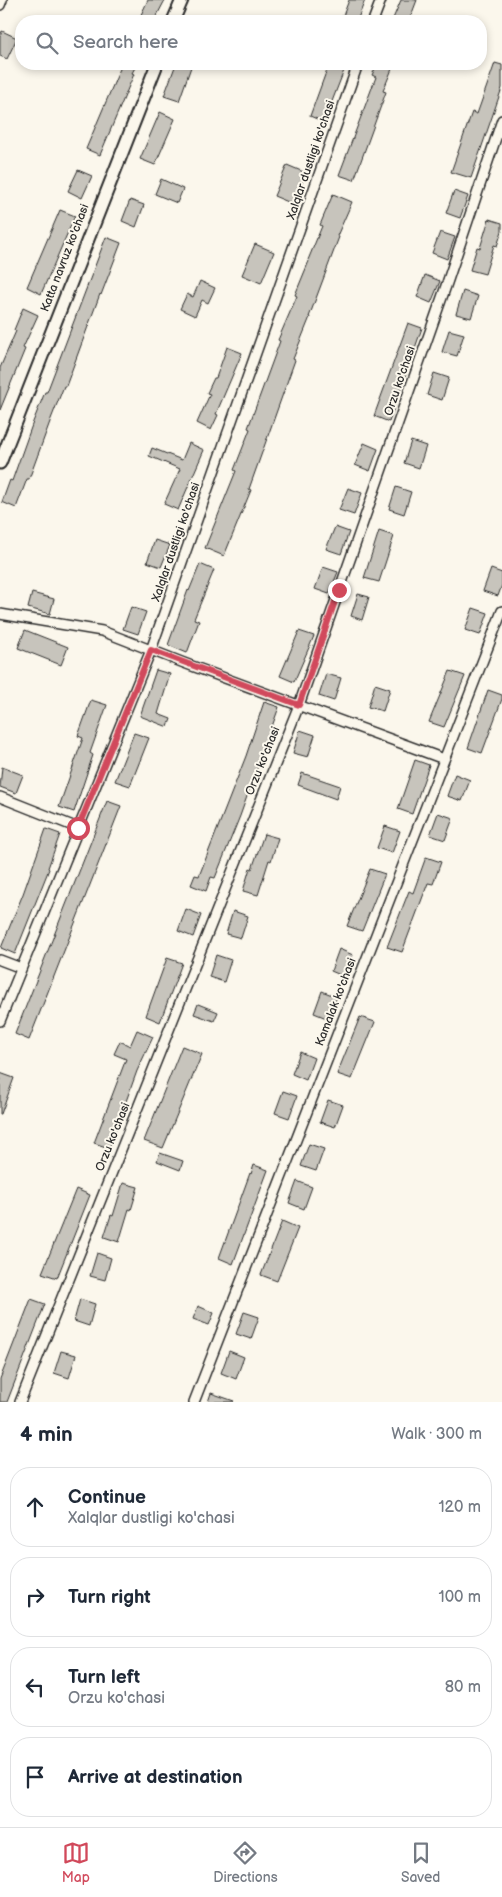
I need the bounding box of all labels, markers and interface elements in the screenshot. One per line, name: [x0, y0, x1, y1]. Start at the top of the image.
search box: [15, 15, 487, 70]
icon: search: [33, 29, 61, 57]
text: Search here: [73, 31, 178, 54]
street label: Xalqlar dustligi ko'chasi: [283, 98, 339, 223]
street label: Katta navruz ko'chasi: [38, 202, 93, 314]
street label: Orzu ko'chasi: [381, 344, 419, 418]
street label: Xalqlar dustligi ko'chasi: [148, 480, 204, 605]
route end: [328, 579, 351, 602]
street label: Orzu ko'chasi: [242, 724, 284, 798]
route start: [67, 817, 90, 840]
street label: Kamalak ko'chasi: [312, 956, 360, 1048]
street label: Orzu ko'chasi: [92, 1100, 134, 1174]
text: 4 min: [20, 1422, 73, 1447]
text: Walk · 300 m: [391, 1425, 482, 1444]
text: Continue: [68, 1486, 146, 1509]
icon: ahead: [21, 1493, 49, 1521]
text: 120 m: [438, 1498, 481, 1517]
text: Xalqlar dustligi ko'chasi: [68, 1509, 235, 1528]
icon: right: [21, 1583, 49, 1611]
text: Turn right: [68, 1586, 151, 1609]
text: 100 m: [438, 1588, 481, 1607]
text: Turn left: [68, 1666, 140, 1689]
icon: left: [21, 1673, 49, 1701]
text: 80 m: [445, 1678, 481, 1697]
text: Orzu ko'chasi: [68, 1689, 165, 1708]
icon: arrive: [21, 1763, 49, 1791]
text: Arrive at destination: [68, 1766, 243, 1789]
tab: Map: [62, 1839, 90, 1886]
tab: Directions: [213, 1839, 278, 1886]
tab: Saved: [401, 1839, 440, 1886]

